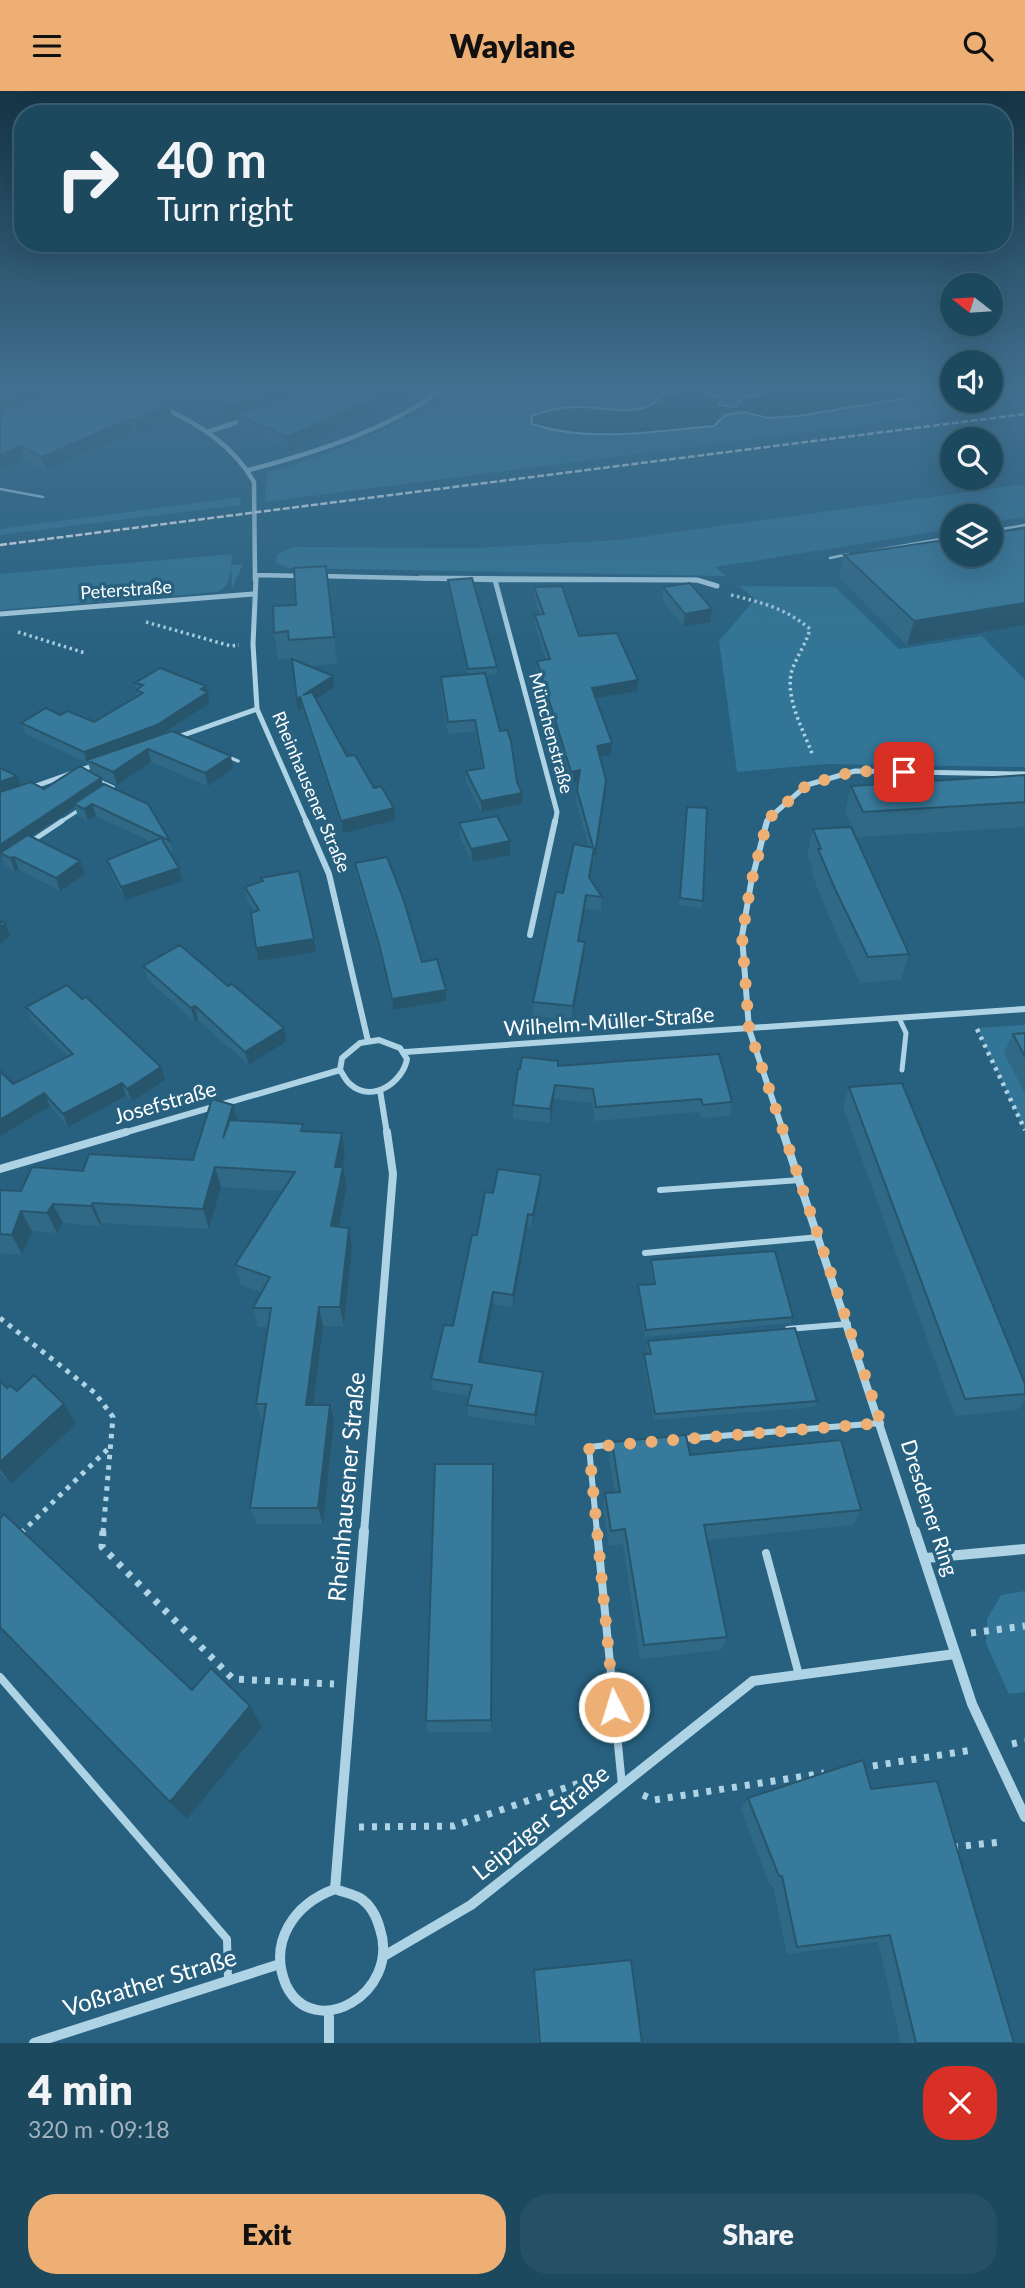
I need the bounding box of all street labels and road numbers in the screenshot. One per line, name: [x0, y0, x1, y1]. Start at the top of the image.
street label: Peterstraße: [79, 575, 172, 603]
street label: Münchenstraße: [525, 670, 579, 796]
street label: Rheinhausener Straße: [268, 708, 356, 875]
street label: Wilhelm-Müller-Straße: [503, 1001, 715, 1040]
street label: Josefstraße: [110, 1075, 219, 1128]
street label: Rheinhausener Straße: [321, 1371, 370, 1603]
street label: Dresdener Ring: [897, 1436, 964, 1579]
street label: Leipziger Straße: [466, 1758, 614, 1886]
street label: Voßrather Straße: [59, 1941, 240, 2022]

